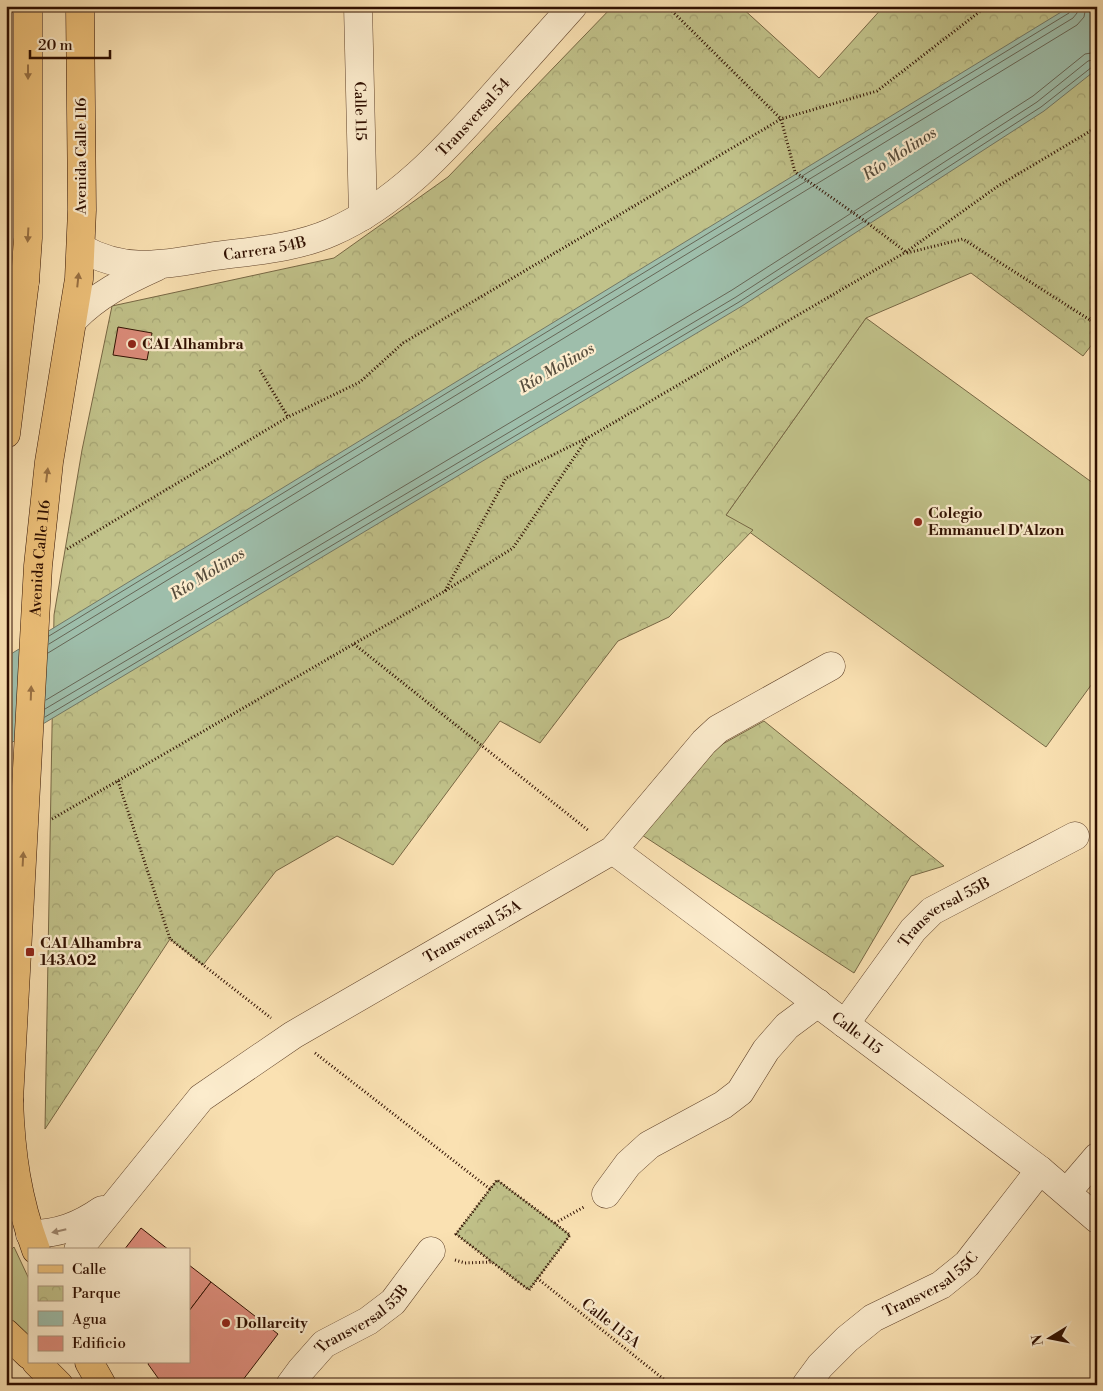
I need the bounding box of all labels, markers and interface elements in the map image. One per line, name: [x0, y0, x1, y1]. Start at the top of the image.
scale bar: [30, 28, 110, 60]
text: 20 m: [38, 36, 73, 55]
one-way arrow: [24, 65, 32, 81]
street label: Transversal 54: [433, 74, 515, 161]
street label: Calle 115: [350, 81, 370, 141]
street label: Avenida Calle 116: [72, 98, 91, 215]
water label: Río Molinos: [858, 123, 940, 186]
one-way arrow: [24, 227, 32, 243]
street label: Carrera 54B: [222, 233, 309, 265]
one-way arrow: [75, 272, 83, 288]
place label: CAI Alhambra: [142, 335, 245, 354]
marker: CAI Alhambra: [126, 338, 138, 350]
water label: Río Molinos: [514, 338, 598, 398]
one-way arrow: [43, 467, 51, 483]
street label: Avenida Calle 116: [26, 499, 55, 618]
place label: Colegio Emmanuel D'Alzon: [928, 504, 1065, 540]
marker: Colegio Emmanuel D'Alzon: [912, 516, 924, 528]
water label: Río Molinos: [166, 543, 248, 605]
one-way arrow: [27, 684, 35, 700]
one-way arrow: [19, 851, 27, 867]
street label: Transversal 55B: [895, 873, 993, 951]
street label: Transversal 55A: [420, 896, 525, 968]
place label: CAI Alhambra 143A02: [40, 934, 143, 970]
marker: CAI Alhambra 143A02: [24, 946, 36, 958]
street label: Calle 115: [827, 1008, 886, 1059]
one-way arrow: [52, 1227, 67, 1235]
legend: [28, 1248, 190, 1364]
street label: Transversal 55C: [880, 1249, 983, 1322]
text: Calle: [72, 1260, 106, 1279]
street label: Transversal 55B: [311, 1281, 413, 1358]
text: Parque: [72, 1284, 121, 1303]
street label: Calle 115A: [577, 1295, 644, 1353]
text: Agua: [71, 1310, 107, 1329]
place label: Dollarcity: [236, 1314, 308, 1333]
north arrow: [1026, 1314, 1076, 1364]
marker: Dollarcity: [220, 1317, 232, 1329]
text: N: [1028, 1333, 1048, 1347]
text: Edificio: [72, 1334, 126, 1353]

